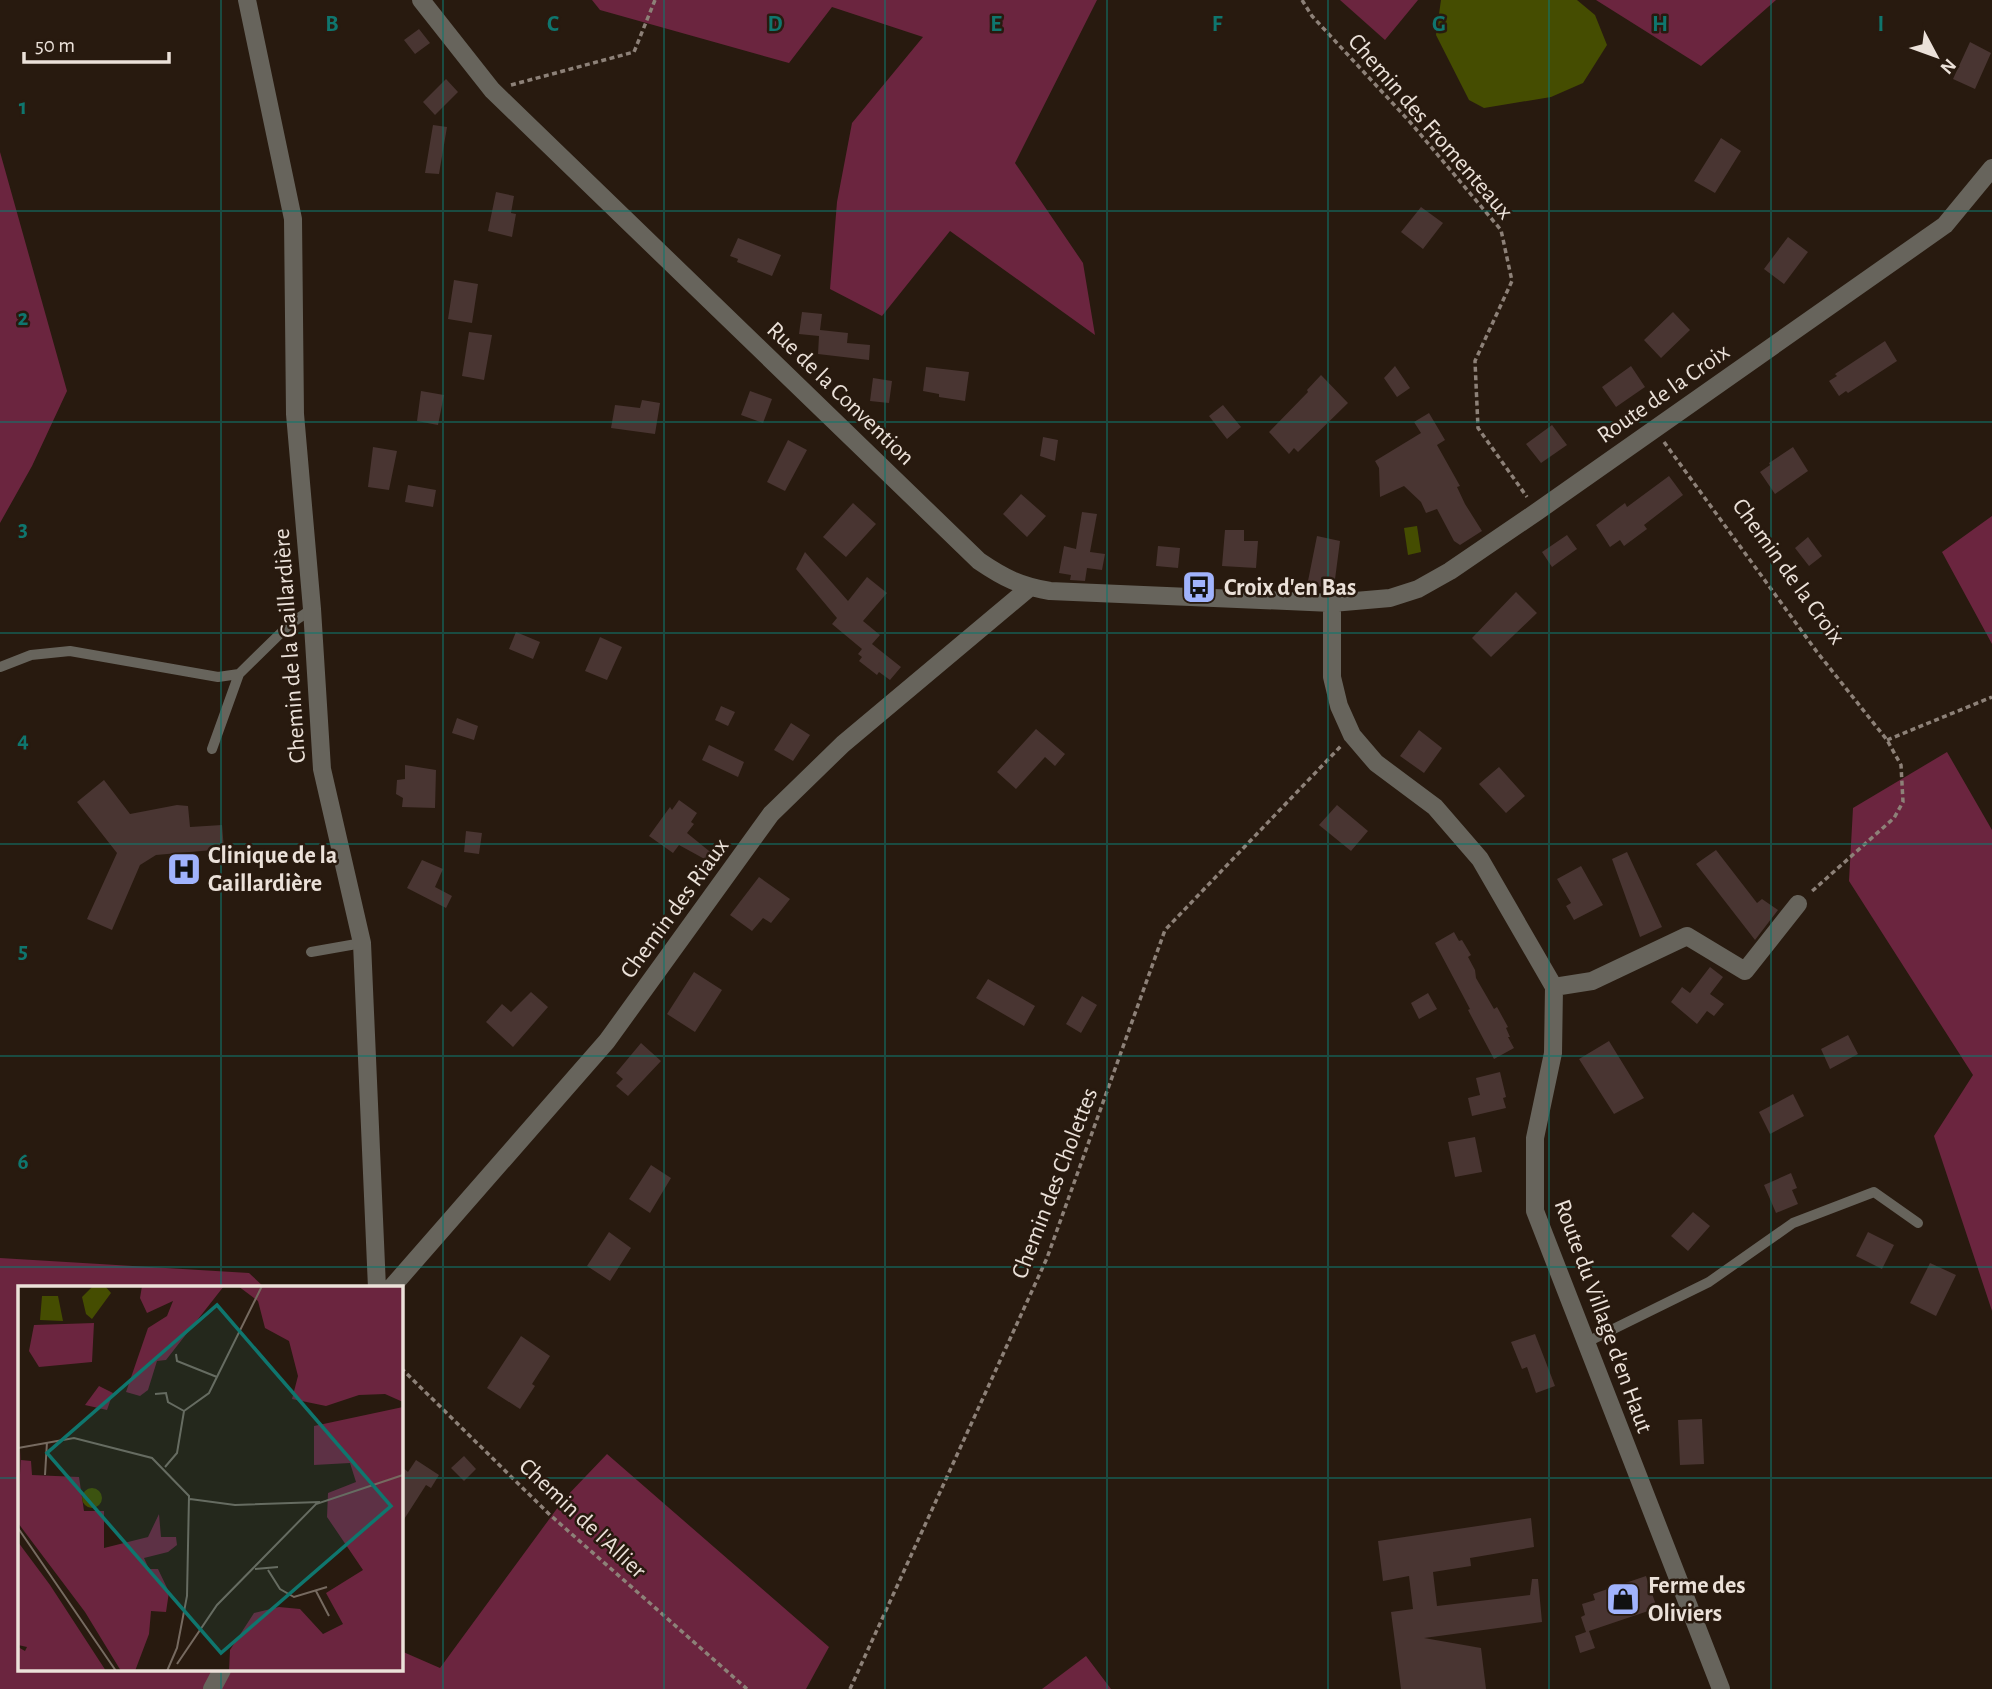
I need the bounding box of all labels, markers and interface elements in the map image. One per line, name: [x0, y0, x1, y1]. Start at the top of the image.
text: B: [325, 13, 339, 36]
text: C: [547, 13, 559, 36]
text: D: [767, 13, 783, 36]
text: E: [990, 13, 1002, 36]
text: F: [1212, 13, 1223, 36]
text: G: [1432, 13, 1446, 36]
text: H: [1652, 13, 1668, 36]
text: I: [1878, 13, 1884, 36]
scale bar: [24, 21, 170, 65]
north arrow: [1901, 21, 1971, 91]
street label: Chemin des Fromenteaux: [1343, 29, 1518, 225]
text: 50 m: [35, 35, 75, 56]
text: N: [1936, 55, 1959, 77]
text: 1: [19, 96, 27, 119]
text: 2: [18, 307, 29, 330]
street label: Rue de la Convention: [762, 317, 919, 470]
street label: Route de la Croix: [1593, 339, 1734, 448]
street label: Chemin de la Croix: [1727, 494, 1849, 649]
text: 3: [18, 518, 28, 541]
street label: Chemin de la Gaillardière: [270, 528, 310, 764]
bus stop icon: Croix d'en Bas: [1180, 568, 1218, 606]
place label: Croix d'en Bas: [1224, 576, 1356, 600]
text: 4: [17, 729, 29, 752]
street label: Chemin des Riaux: [616, 834, 734, 983]
place label: Clinique de la Gaillardière: [208, 844, 337, 896]
hospital icon: Clinique de la Gaillardière: [165, 850, 203, 888]
text: 5: [18, 940, 28, 963]
street label: Chemin des Cholettes: [1007, 1085, 1102, 1282]
text: 6: [17, 1151, 29, 1174]
street label: Route du Village d'en Haut: [1550, 1196, 1657, 1437]
inset map: [18, 1286, 402, 1672]
street label: Chemin de l'Allier: [514, 1454, 651, 1583]
place label: Ferme des Oliviers: [1648, 1574, 1746, 1626]
shop icon: Ferme des Oliviers: [1604, 1580, 1642, 1618]

